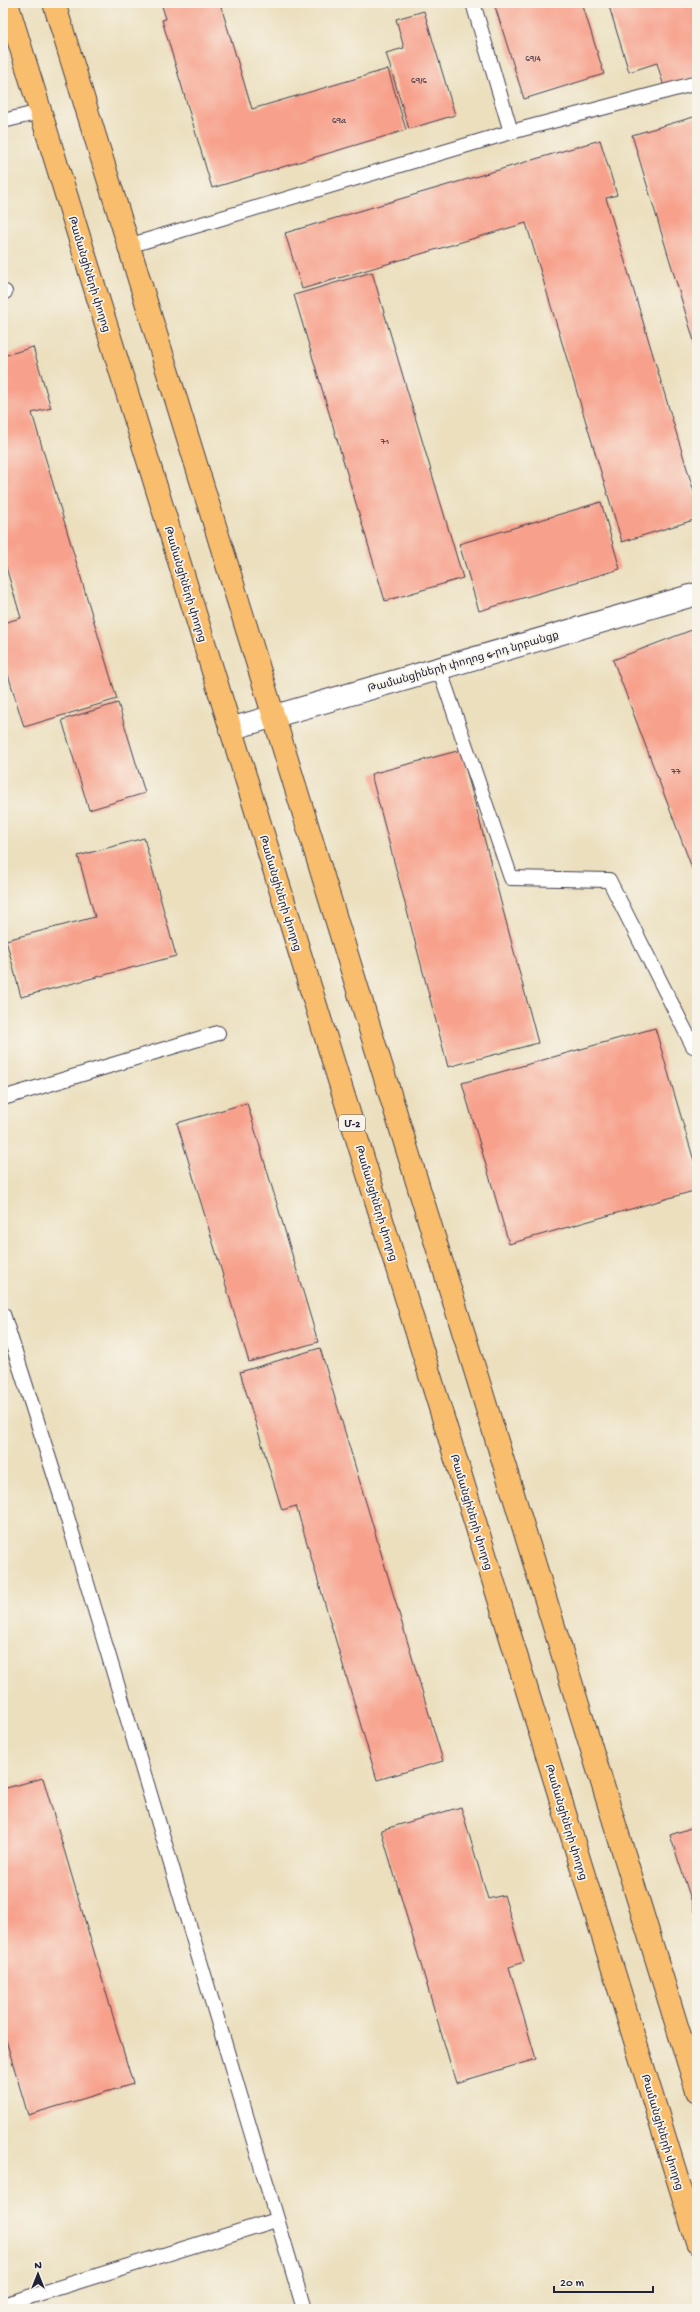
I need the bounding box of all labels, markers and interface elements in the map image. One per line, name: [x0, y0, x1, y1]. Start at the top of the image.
house number: 69/4: [525, 54, 541, 65]
house number: 69/6: [411, 76, 427, 87]
house number: 69a: [332, 116, 347, 127]
street label: Թամանցիների փողոց: [65, 215, 113, 334]
house number: 71: [380, 437, 390, 448]
street label: Թամանցիների փողոց: [161, 525, 209, 644]
street label: Թամանցիների փողոց 6-րդ նրբանցք: [366, 628, 560, 696]
house number: 77: [670, 767, 681, 778]
street label: Թամանցիների փողոց: [256, 834, 304, 953]
road number: Մ-2: [339, 1115, 365, 1131]
street label: Թամանցիների փողոց: [352, 1144, 400, 1263]
street label: Թամանցիների փողոց: [447, 1453, 495, 1572]
street label: Թամանցիների փողոց: [542, 1763, 590, 1882]
street label: Թամանցիների փողոց: [638, 2073, 686, 2192]
north arrow: [18, 2254, 58, 2294]
text: N: [34, 2260, 42, 2272]
scale bar: [554, 2268, 653, 2294]
text: 20 m: [560, 2277, 585, 2291]

